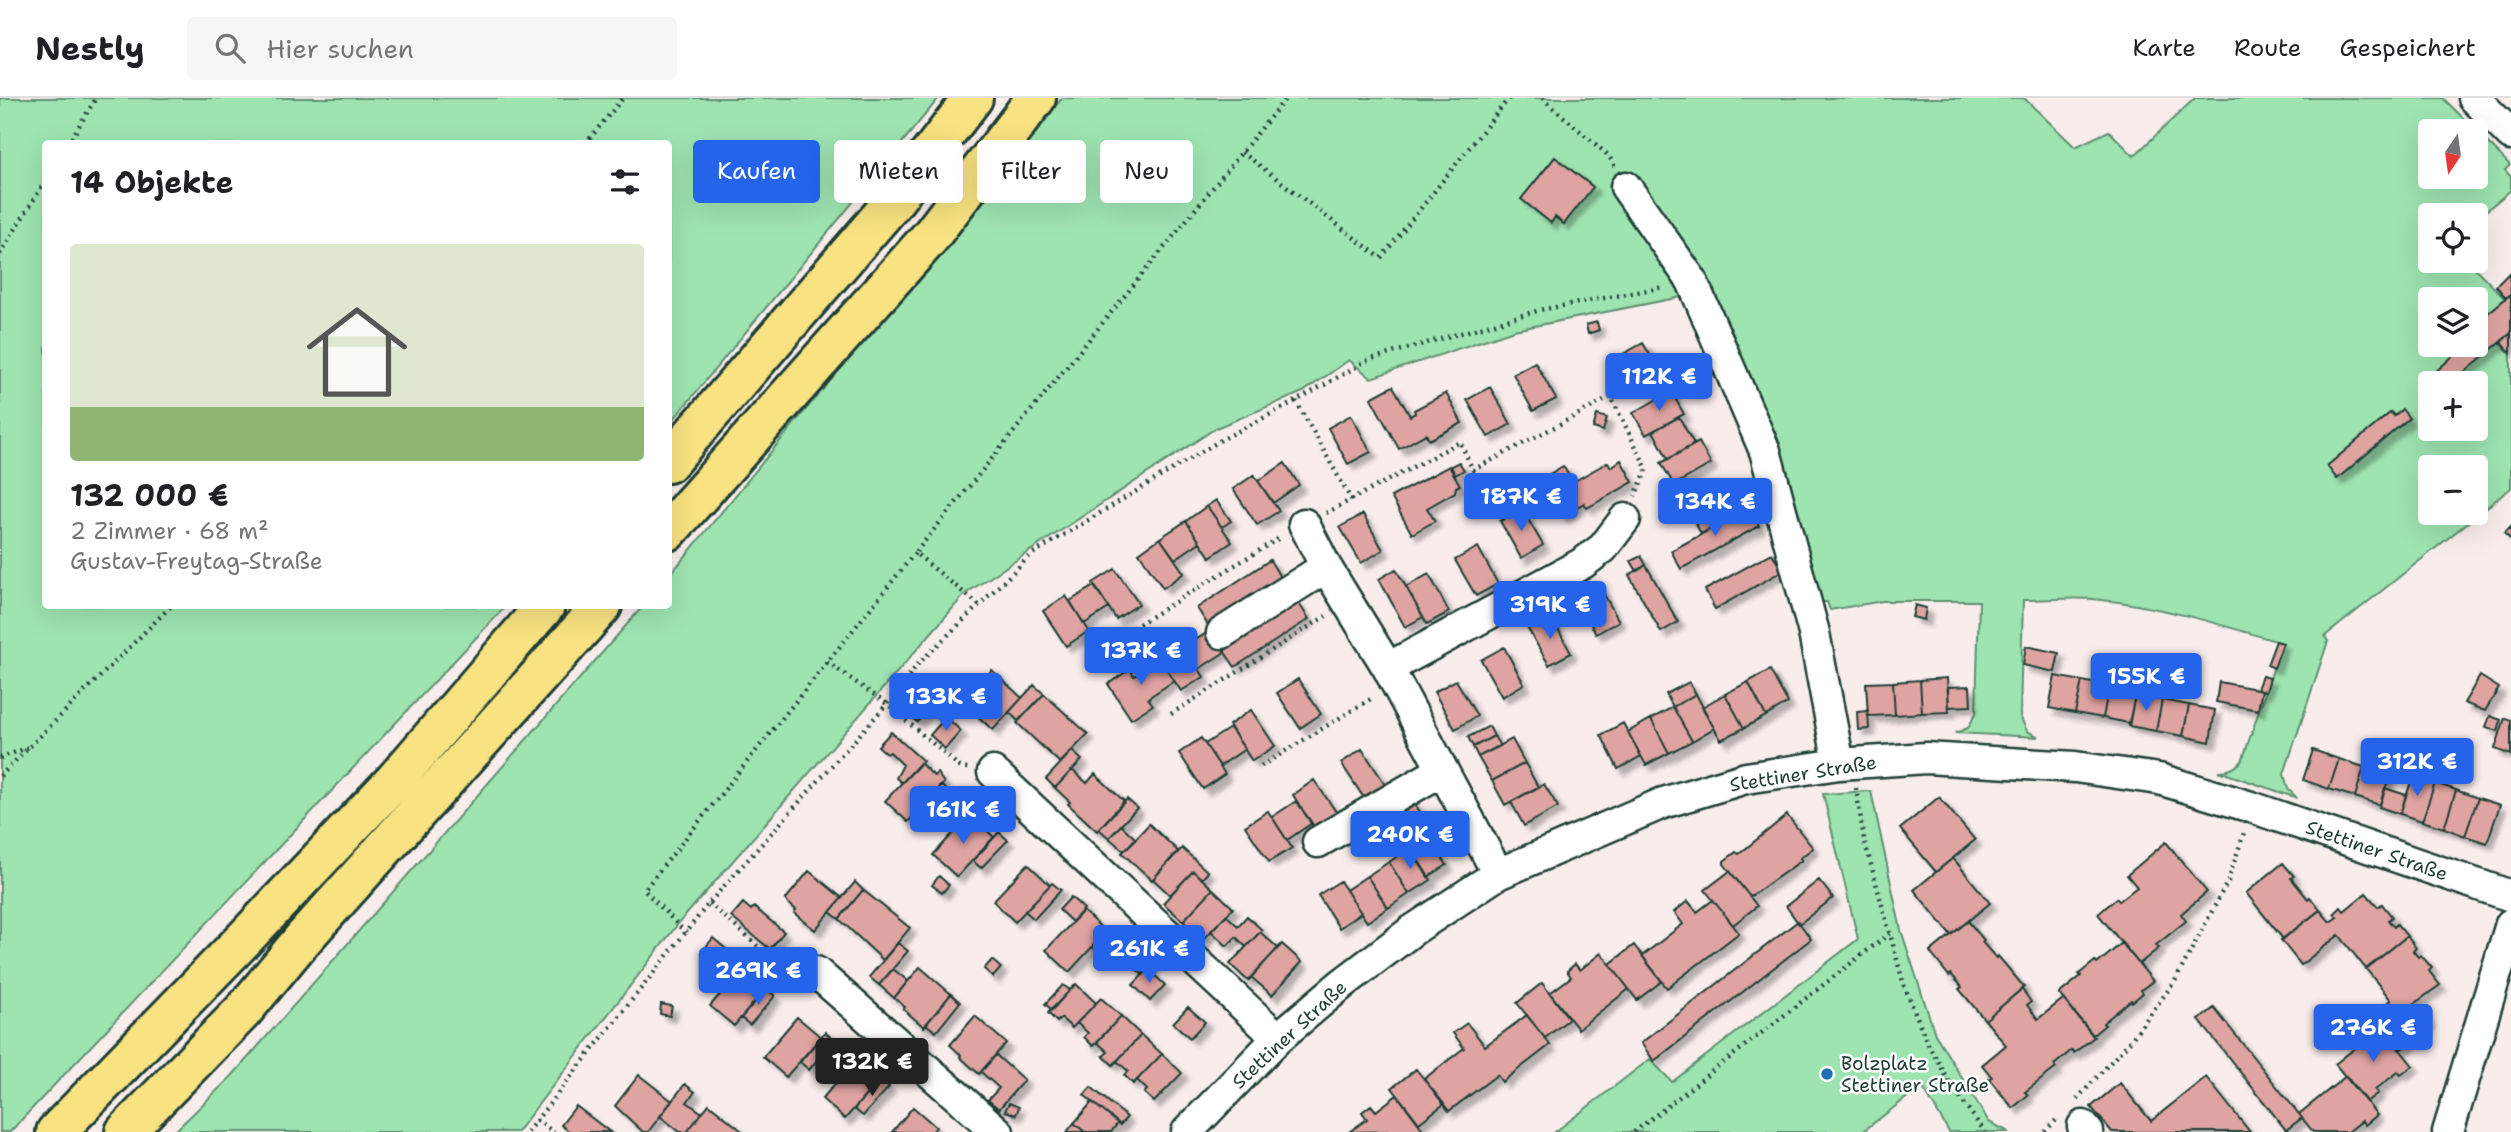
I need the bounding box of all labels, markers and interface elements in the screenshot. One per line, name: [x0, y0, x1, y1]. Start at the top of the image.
search box: [187, 17, 677, 80]
text: Nestly: [35, 26, 145, 71]
icon: search: [211, 29, 249, 67]
text: Hier suchen: [267, 31, 414, 66]
text: Karte: [2132, 32, 2196, 64]
text: Route: [2234, 32, 2301, 64]
text: Gespeichert: [2339, 32, 2476, 64]
north arrow: [2418, 119, 2488, 189]
map controls: [2418, 119, 2488, 525]
chip: Kaufen: [693, 140, 820, 203]
chip: Mieten: [834, 140, 963, 203]
chip: Filter: [977, 140, 1086, 203]
chip: Neu: [1100, 140, 1193, 203]
text: 14 Objekte: [70, 162, 233, 203]
icon: filters: [606, 163, 644, 201]
button: locate: [2418, 203, 2488, 273]
button: layers: [2418, 287, 2488, 357]
icon: home: [294, 289, 420, 415]
pin: 112K €: [1602, 354, 1716, 413]
text: 112K €: [1621, 361, 1697, 391]
button: +: [2418, 371, 2488, 441]
button: −: [2418, 455, 2488, 525]
pin: 187K €: [1464, 474, 1578, 533]
text: 132 000 €: [70, 475, 229, 516]
pin: 134K €: [1658, 478, 1772, 538]
text: 187K €: [1480, 481, 1562, 511]
text: 134K €: [1674, 486, 1756, 516]
text: 2 Zimmer · 68 m²: [70, 516, 269, 546]
text: Gustav-Freytag-Straße: [70, 546, 323, 576]
pin: 319K €: [1493, 582, 1607, 641]
text: 319K €: [1510, 589, 1590, 619]
pin: 137K €: [1084, 628, 1198, 687]
text: 137K €: [1101, 635, 1181, 665]
pin: 155K €: [2089, 654, 2203, 713]
text: 155K €: [2107, 661, 2185, 691]
pin: 133K €: [889, 674, 1003, 733]
text: 133K €: [905, 681, 987, 711]
pin: 312K €: [2360, 738, 2474, 798]
text: 312K €: [2377, 746, 2457, 776]
street label: Stettiner Straße: [1728, 750, 1878, 797]
pin: 161K €: [906, 786, 1020, 846]
text: 161K €: [926, 794, 1000, 824]
pin: 240K €: [1353, 812, 1467, 871]
street label: Stettiner Straße: [2303, 815, 2451, 886]
text: 240K €: [1366, 819, 1454, 849]
pin: 261K €: [1092, 926, 1206, 985]
text: 261K €: [1109, 933, 1189, 963]
pin: 269K €: [701, 948, 815, 1007]
text: 269K €: [715, 955, 801, 985]
street label: Stettiner Straße: [1227, 975, 1352, 1094]
pin: 276K €: [2316, 1004, 2430, 1064]
text: 276K €: [2330, 1012, 2416, 1042]
pin: 132K €: [815, 1038, 929, 1098]
text: 132K €: [831, 1046, 913, 1076]
place label: Bolzplatz Stettiner Straße: [1841, 1051, 1989, 1098]
marker: Bolzplatz Stettiner Straße: [1819, 1066, 1835, 1082]

